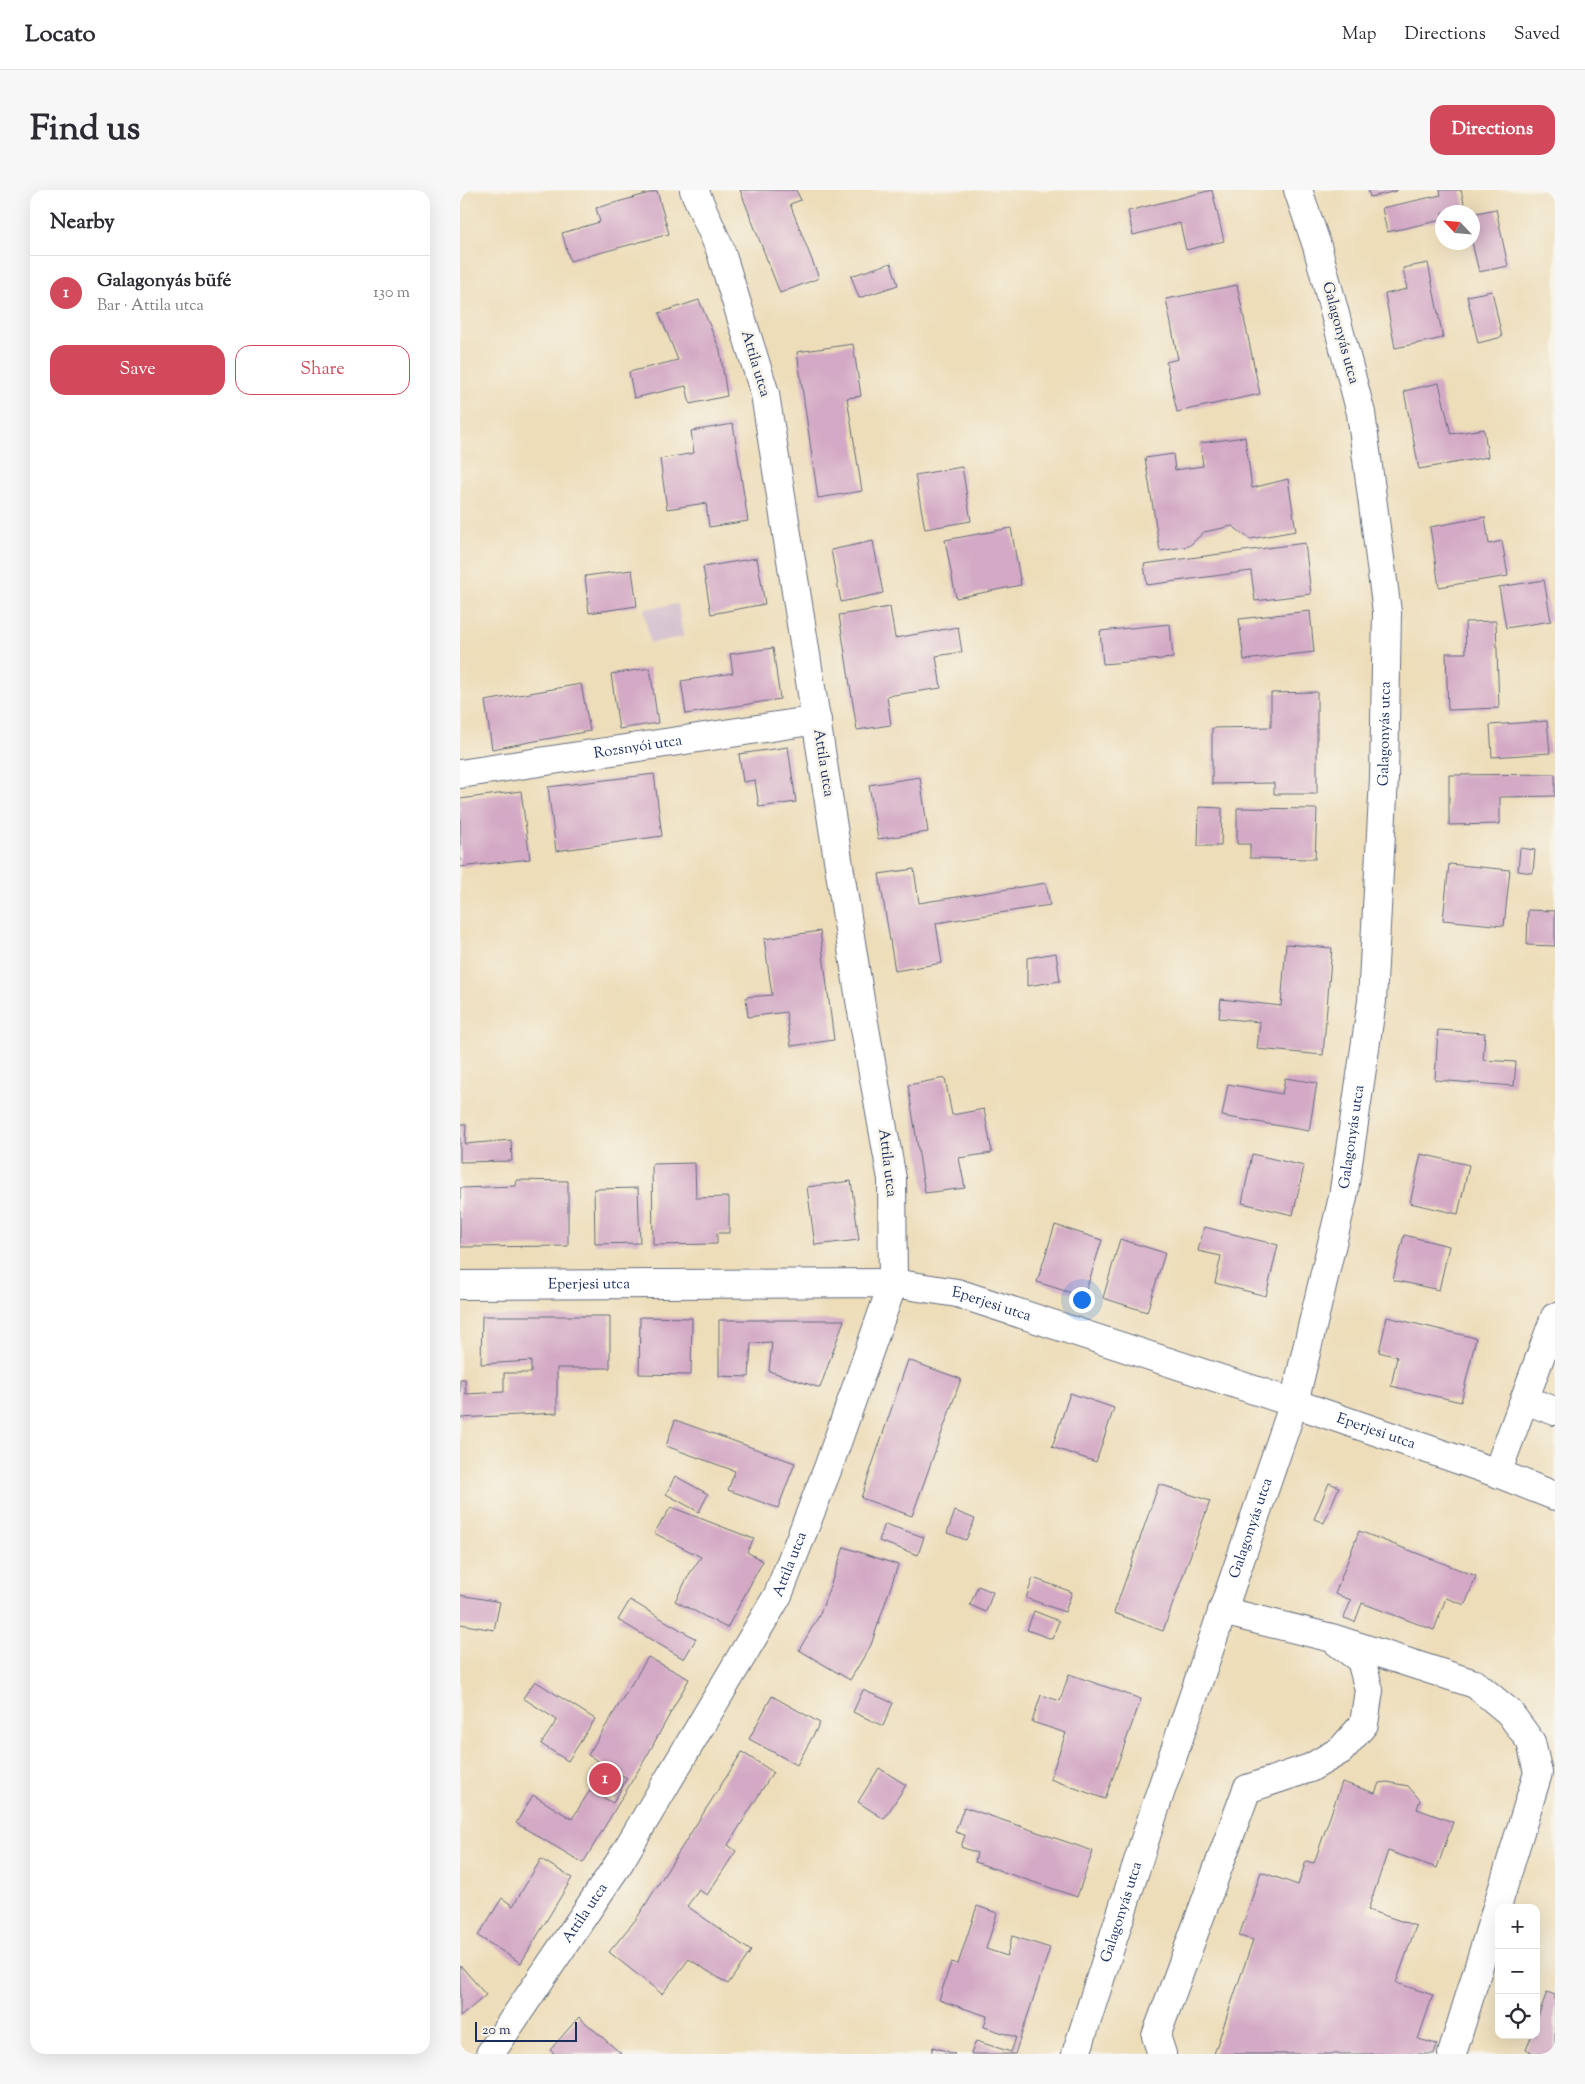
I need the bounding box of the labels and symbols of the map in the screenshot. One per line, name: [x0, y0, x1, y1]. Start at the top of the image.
north arrow: [1435, 205, 1480, 250]
street label: Galagonyás utca: [1316, 280, 1364, 386]
street label: Attila utca: [735, 328, 775, 400]
street label: Galagonyás utca: [1373, 681, 1396, 787]
street label: Attila utca: [807, 728, 839, 798]
street label: Rozsnyói utca: [592, 730, 684, 764]
street label: Galagonyás utca: [1334, 1083, 1370, 1190]
street label: Attila utca: [872, 1128, 902, 1198]
street label: Eperjesi utca: [548, 1274, 630, 1295]
street label: Eperjesi utca: [951, 1282, 1034, 1327]
your location: [1069, 1287, 1095, 1313]
street label: Eperjesi utca: [1334, 1408, 1418, 1455]
street label: Galagonyás utca: [1224, 1475, 1278, 1581]
street label: Attila utca: [768, 1529, 812, 1600]
pin: 1: [589, 1760, 621, 1798]
street label: Galagonyás utca: [1096, 1859, 1148, 1965]
street label: Attila utca: [557, 1879, 613, 1947]
scale bar: [475, 2019, 578, 2042]

